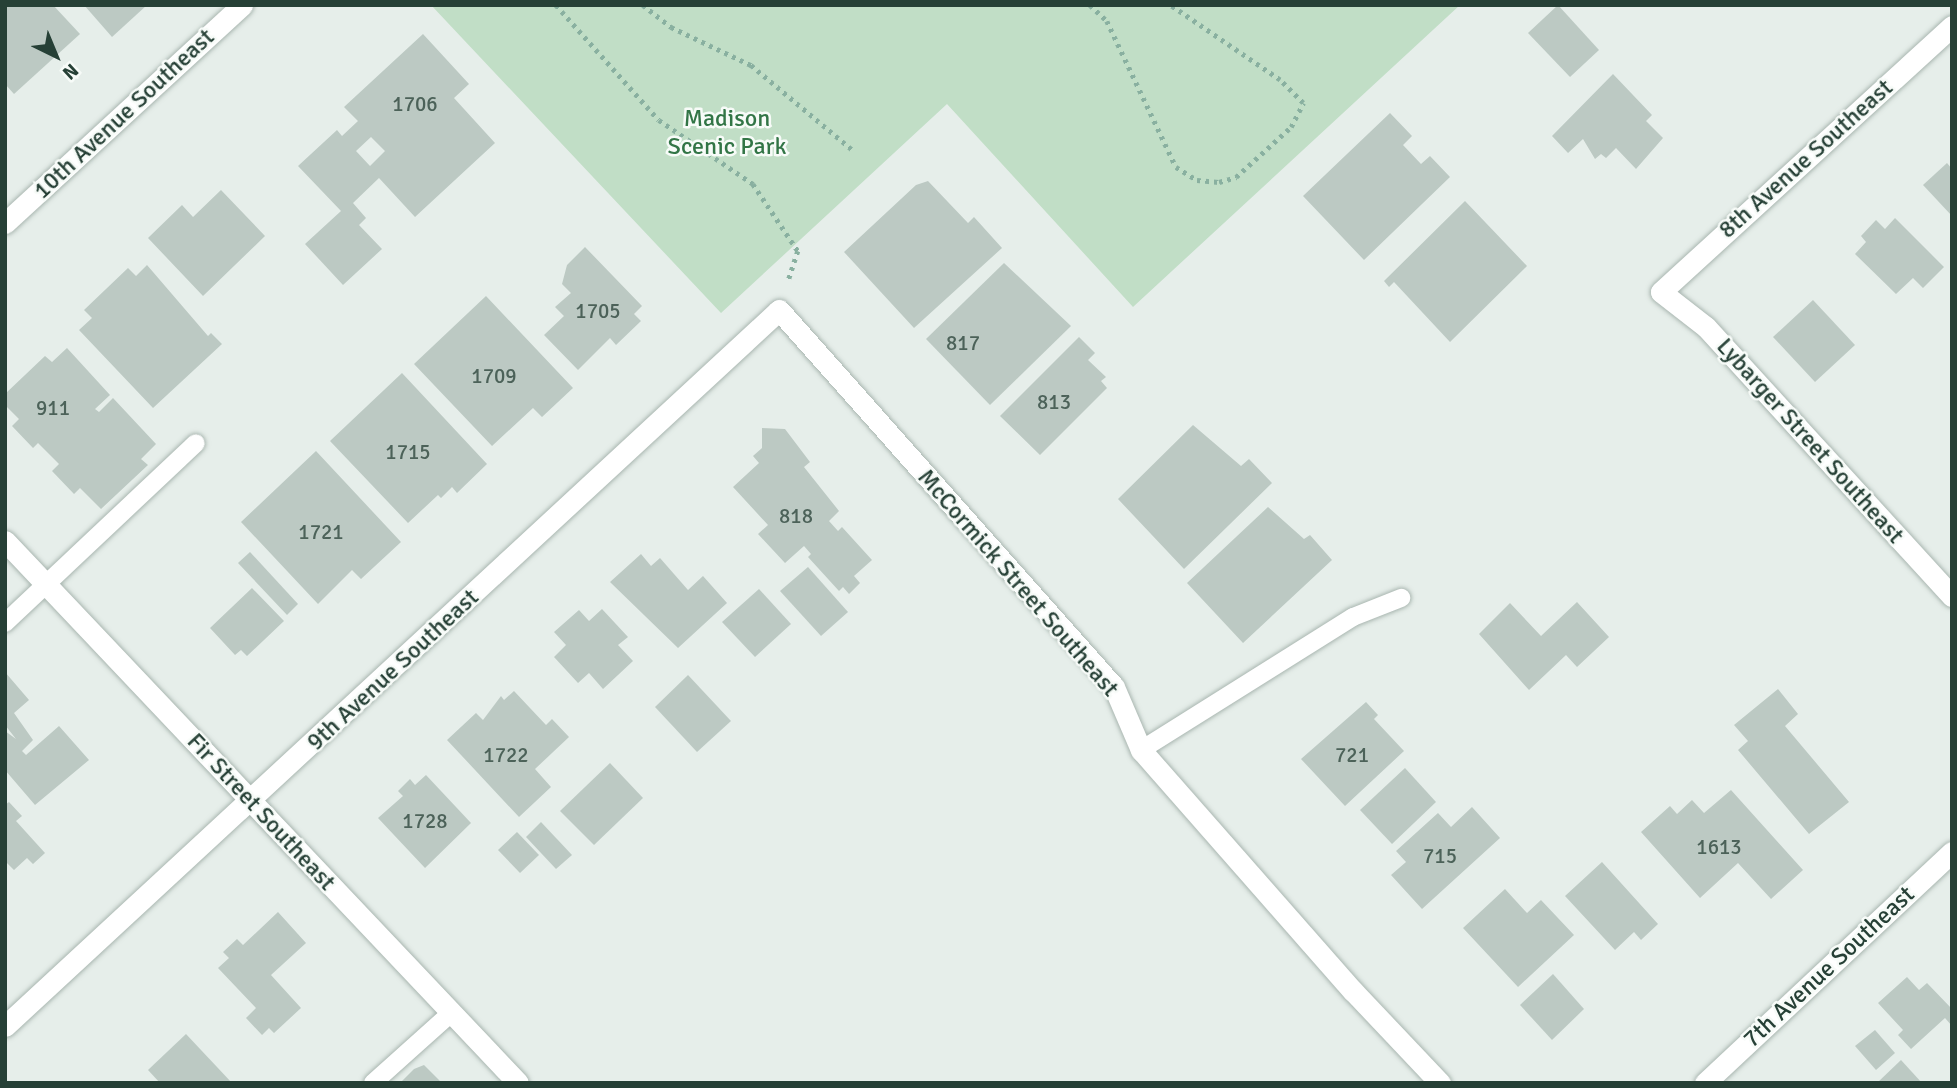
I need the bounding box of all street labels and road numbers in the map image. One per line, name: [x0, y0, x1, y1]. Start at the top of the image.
street label: 10th Avenue Southeast: [28, 23, 220, 205]
street label: 8th Avenue Southeast: [1713, 74, 1899, 244]
street label: Lybarger Street Southeast: [1710, 332, 1910, 550]
street label: McCormick Street Southeast: [911, 463, 1125, 703]
street label: 9th Avenue Southeast: [301, 583, 485, 757]
street label: Fir Street Southeast: [181, 727, 341, 897]
street label: 7th Avenue Southeast: [1737, 880, 1921, 1054]

